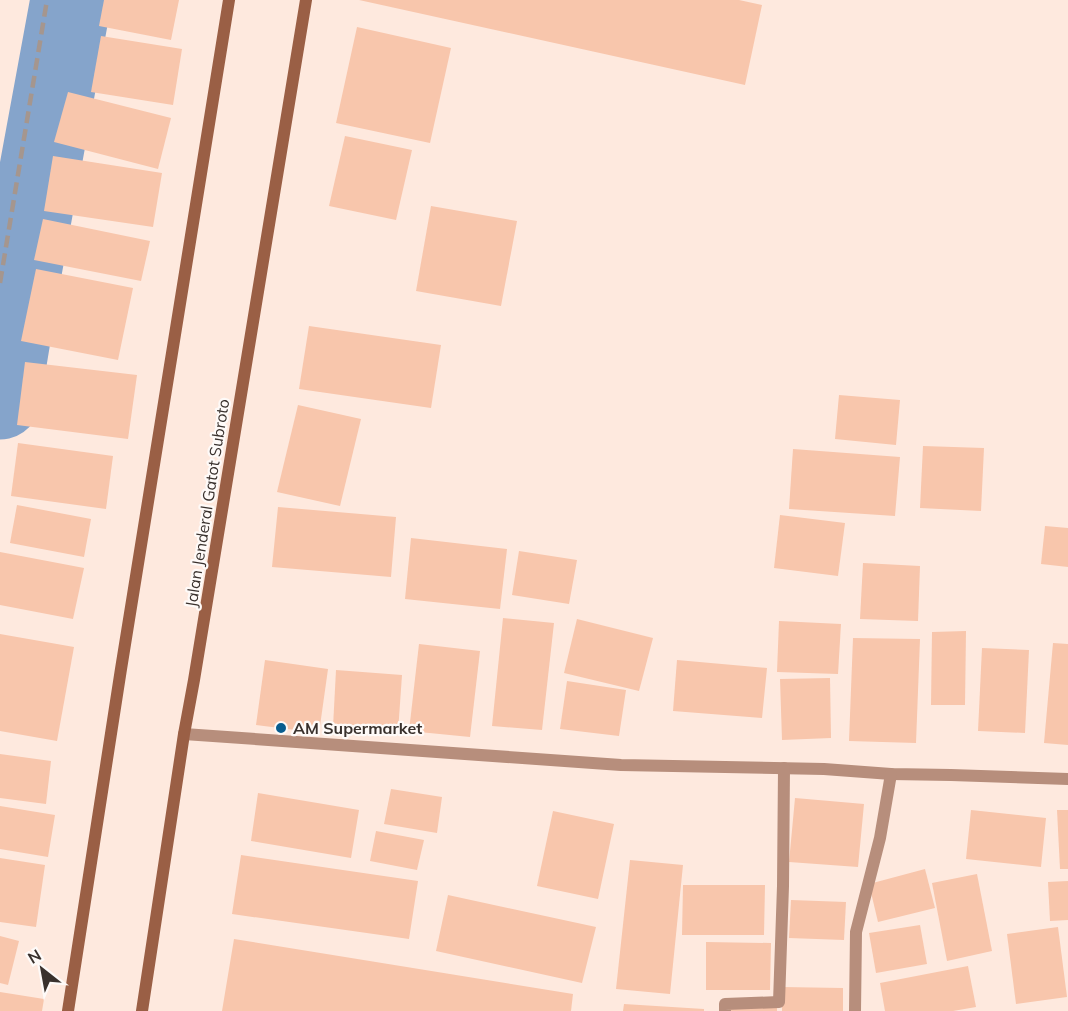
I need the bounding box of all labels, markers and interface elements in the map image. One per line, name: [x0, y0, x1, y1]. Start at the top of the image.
street label: Jalan Jenderal Gatot Subroto: [181, 397, 233, 609]
place label: AM Supermarket: [293, 718, 422, 738]
marker: AM Supermarket: [274, 721, 288, 735]
north arrow: [12, 939, 72, 999]
text: N: [24, 944, 45, 968]

